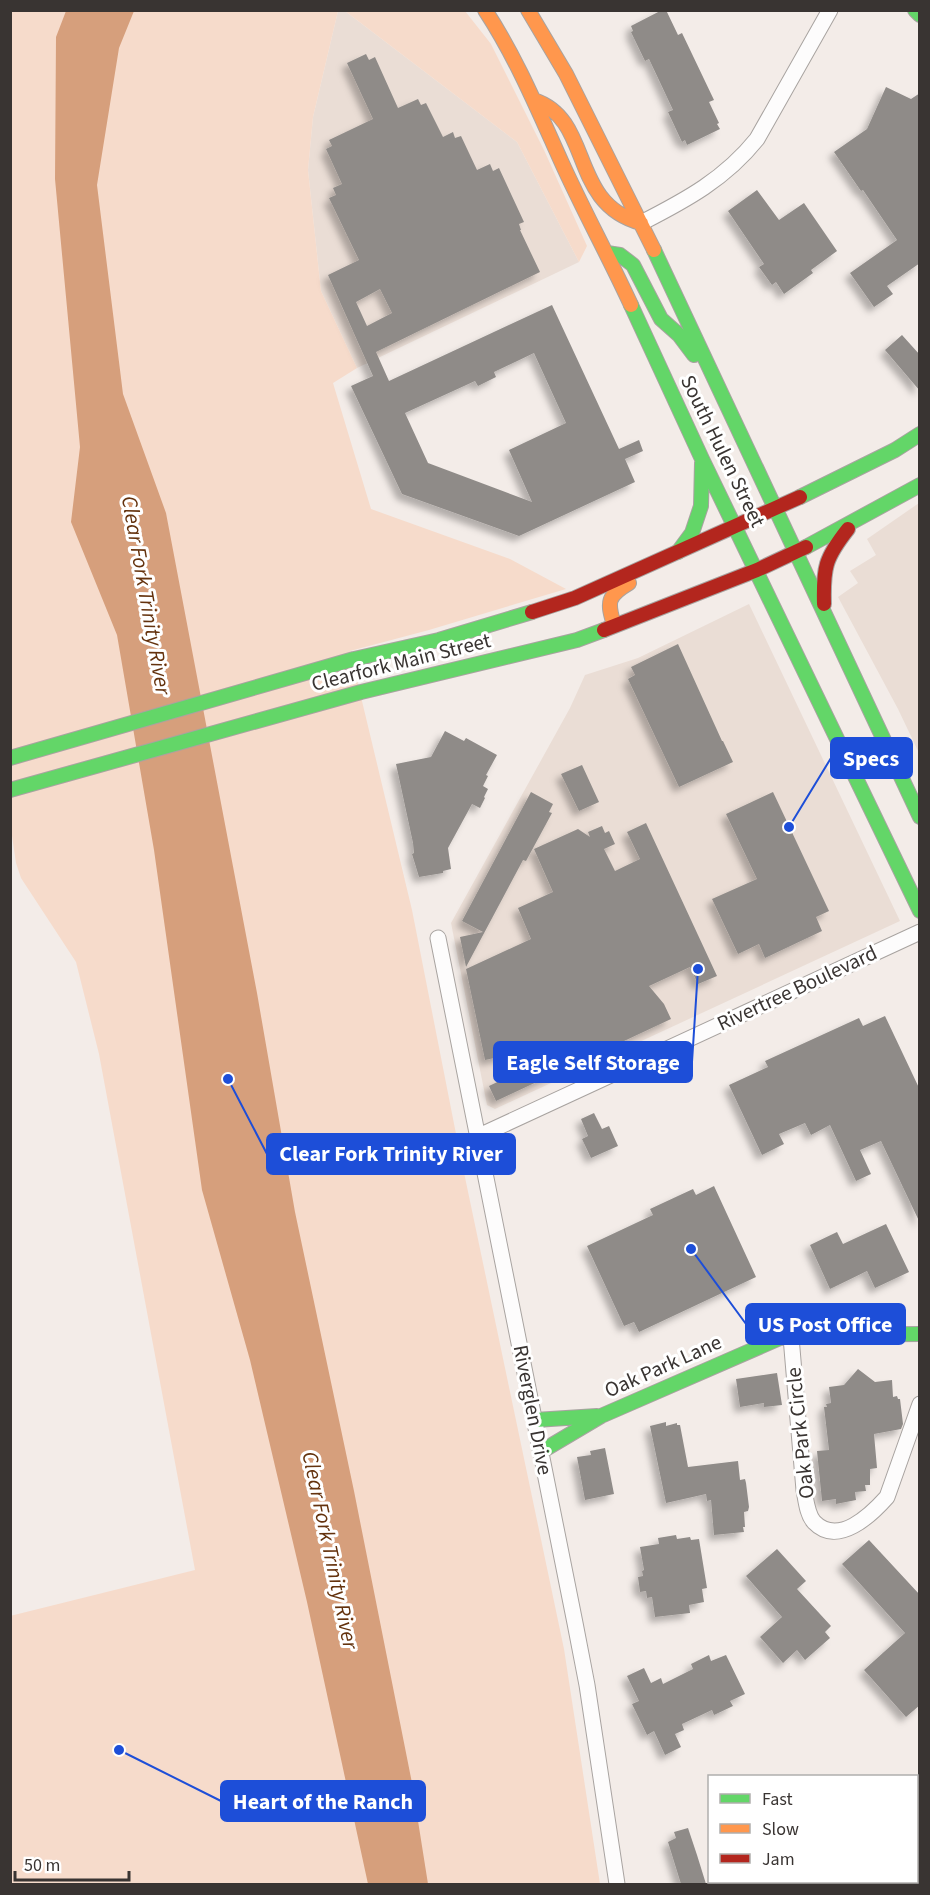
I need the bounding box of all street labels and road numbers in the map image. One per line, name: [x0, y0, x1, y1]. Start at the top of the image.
street label: South Hulen Street: [673, 370, 773, 532]
street label: Clearfork Main Street: [308, 625, 494, 699]
street label: Rivertree Boulevard: [712, 938, 882, 1038]
street label: Oak Park Lane: [600, 1327, 726, 1405]
street label: Riverglen Drive: [506, 1342, 560, 1478]
street label: Oak Park Circle: [778, 1366, 822, 1500]

